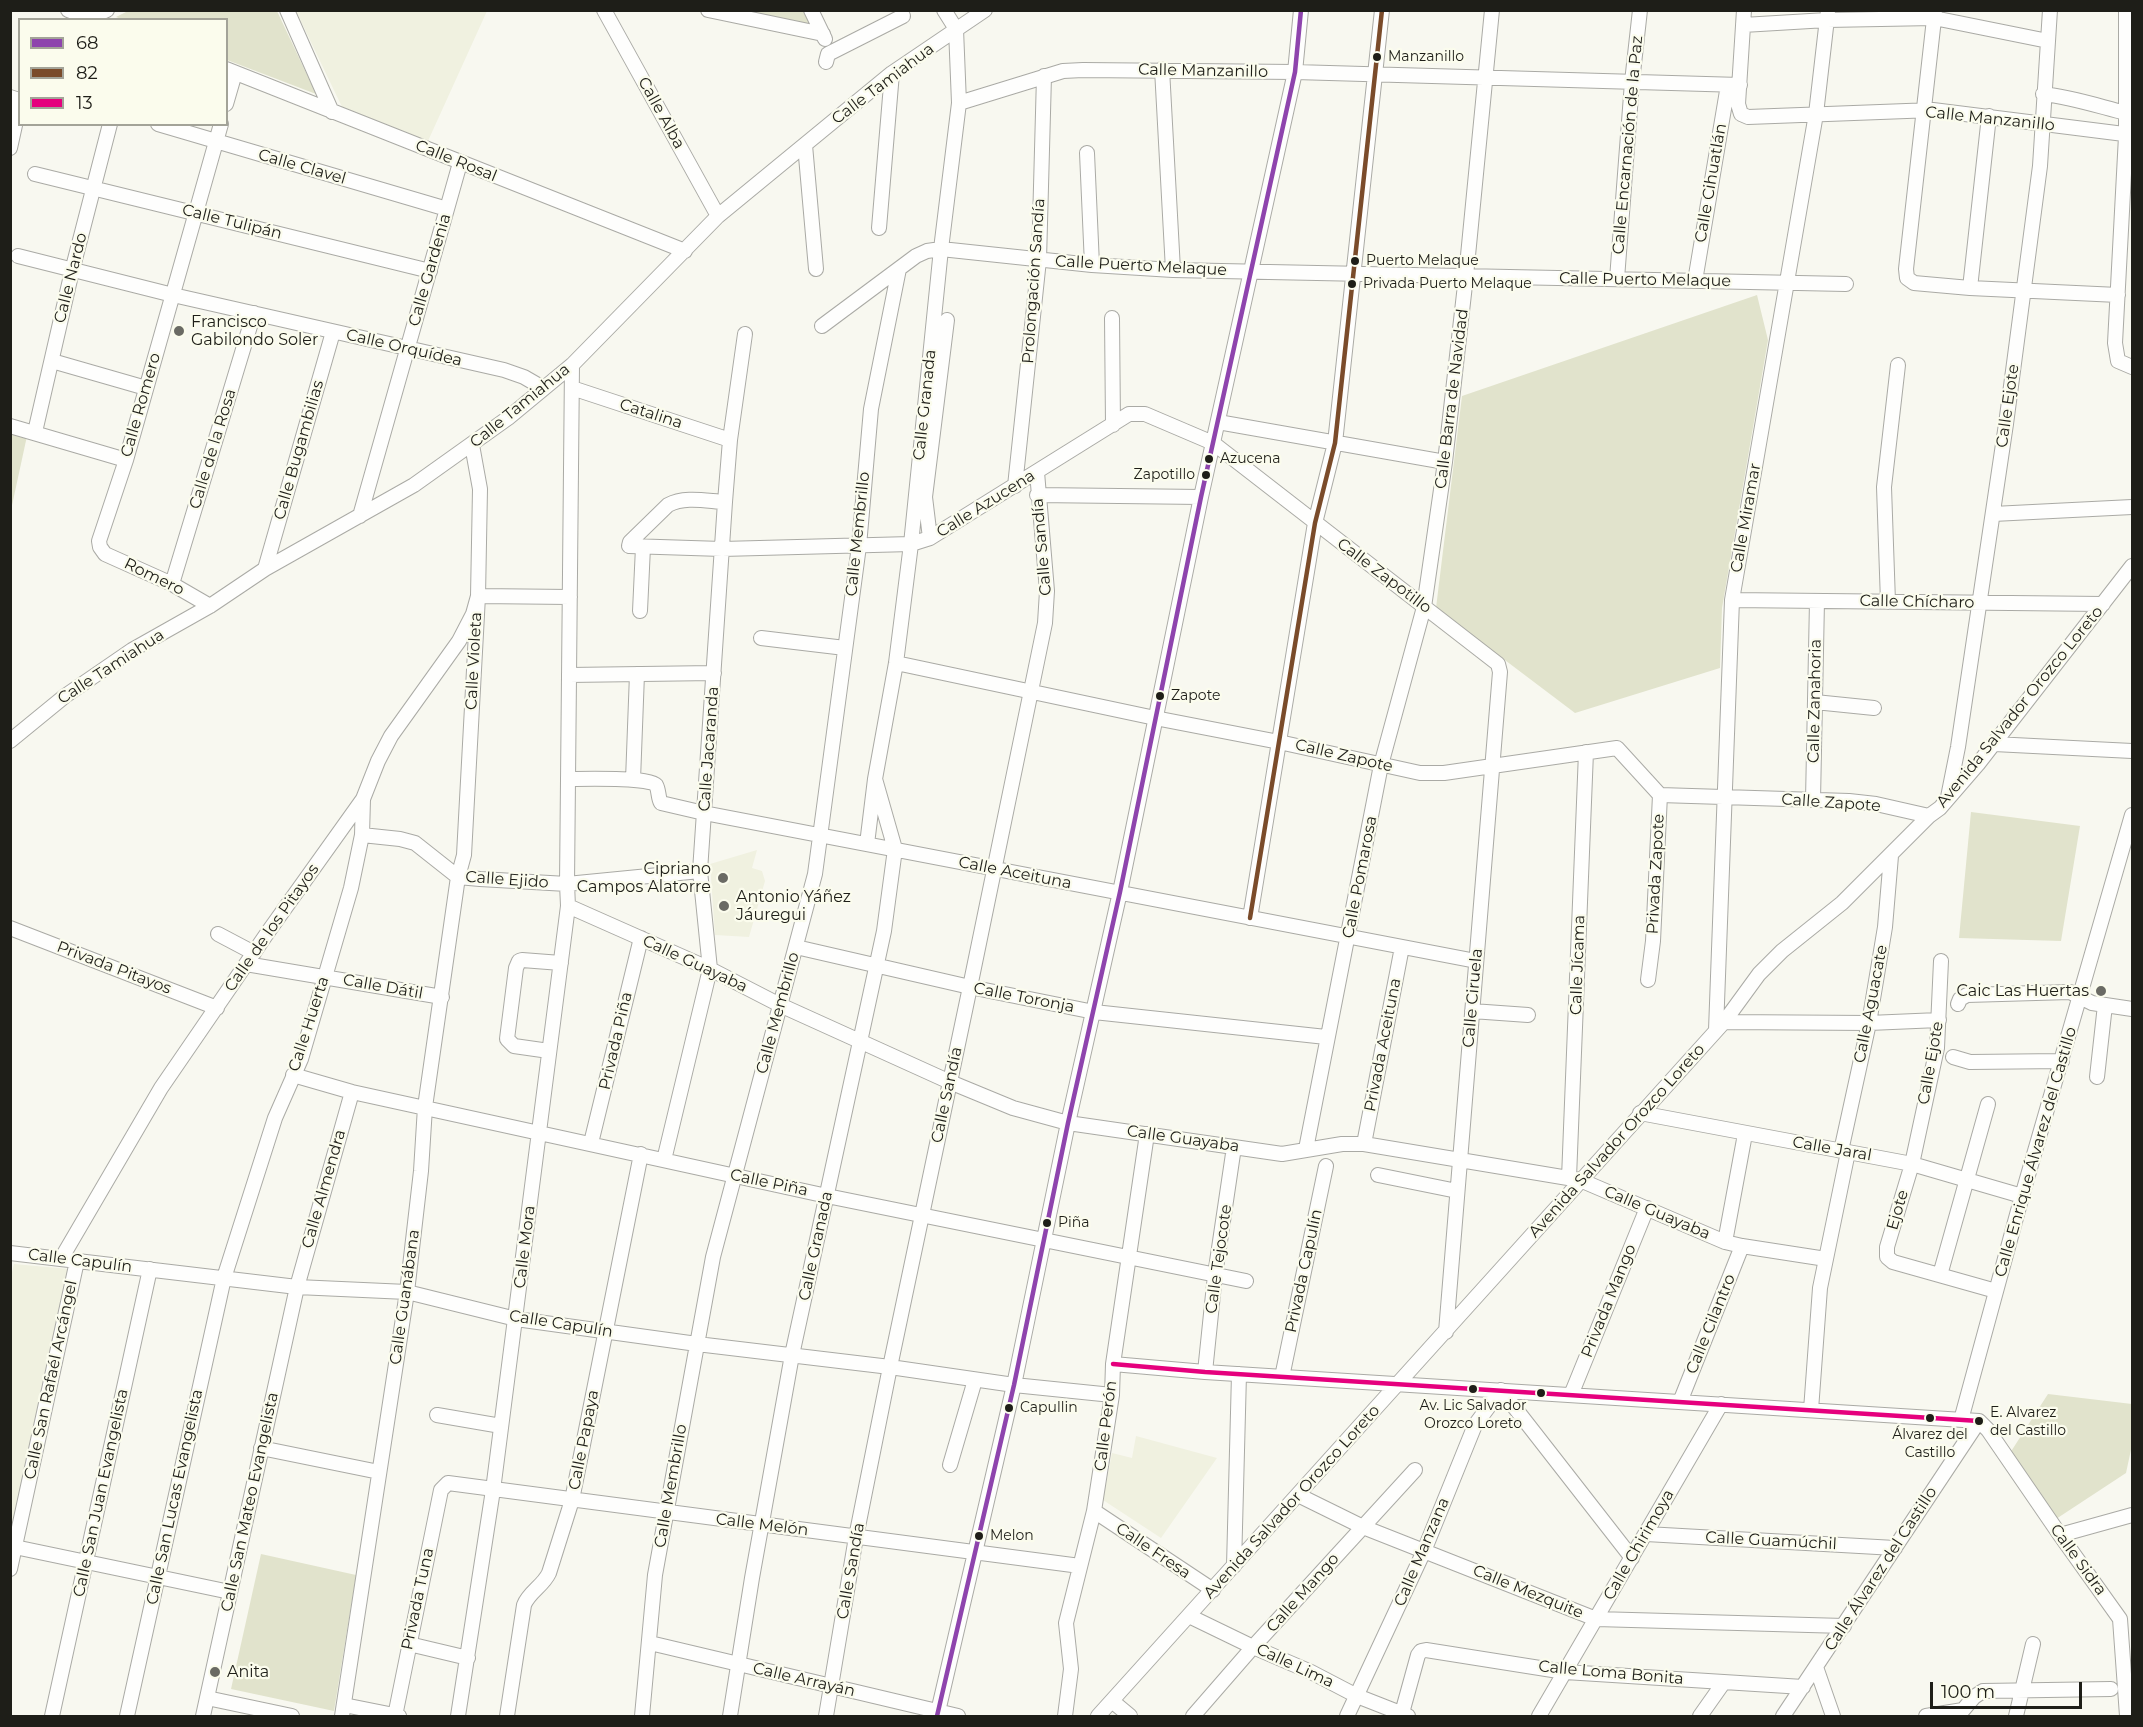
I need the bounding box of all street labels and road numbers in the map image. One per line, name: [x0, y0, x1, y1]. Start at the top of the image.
street label: Calle Encarnación de la Paz: [1609, 35, 1647, 255]
street label: Calle Tamiahua: [828, 39, 938, 129]
street label: Calle Manzanillo: [1138, 60, 1268, 82]
street label: Calle Alba: [633, 74, 689, 152]
street label: Calle Manzanillo: [1924, 103, 2056, 135]
street label: Calle Cihuatlán: [1691, 122, 1731, 244]
street label: Calle Rosal: [412, 136, 500, 186]
street label: Calle Clavel: [256, 145, 348, 189]
street label: Prolongación Sandía: [1019, 198, 1049, 364]
street label: Calle Tulipán: [180, 200, 284, 244]
street label: Calle Gardenia: [405, 211, 455, 329]
street label: Calle Nardo: [50, 231, 92, 325]
street label: Calle Puerto Melaque: [1055, 252, 1227, 280]
street label: Calle Puerto Melaque: [1559, 269, 1731, 291]
street label: Calle Barra de Navidad: [1431, 308, 1473, 490]
street label: Calle Orquídea: [344, 325, 464, 371]
street label: Calle Granada: [910, 349, 940, 461]
street label: Calle Romero: [117, 351, 165, 459]
street label: Calle Tamiahua: [466, 360, 574, 452]
street label: Calle Ejote: [1993, 363, 2023, 449]
street label: Calle Bugambilias: [270, 378, 328, 522]
street label: Calle de la Rosa: [186, 387, 240, 511]
street label: Catalina: [617, 395, 685, 433]
street label: Calle Miramar: [1727, 462, 1765, 574]
street label: Calle Azucena: [933, 466, 1039, 542]
street label: Calle Membrillo: [842, 471, 874, 597]
street label: Calle Sandía: [1028, 497, 1056, 597]
street label: Calle Zapotillo: [1333, 534, 1435, 618]
street label: Romero: [121, 554, 187, 600]
street label: Calle Chícharo: [1859, 591, 1975, 613]
street label: Avenida Salvador Orozco Loreto: [1933, 602, 2107, 812]
street label: Calle Violeta: [462, 612, 486, 710]
street label: Calle Tamiahua: [54, 625, 168, 709]
street label: Calle Zanahoria: [1804, 639, 1826, 763]
street label: Calle Jacaranda: [695, 686, 723, 812]
street label: Calle Zapote: [1293, 735, 1395, 777]
street label: Calle Zapote: [1781, 790, 1881, 816]
street label: Privada Zapote: [1643, 813, 1669, 935]
street label: Calle Pomarosa: [1339, 814, 1381, 940]
street label: Calle Aceituna: [957, 853, 1073, 893]
street label: Calle de los Pitayos: [221, 860, 323, 996]
street label: Calle Ejido: [465, 868, 549, 892]
street label: Calle Jícama: [1567, 915, 1589, 1015]
street label: Calle Guayaba: [640, 931, 750, 997]
street label: Privada Pitayos: [54, 937, 174, 999]
street label: Calle Aguacate: [1850, 943, 1892, 1065]
street label: Calle Ciruela: [1459, 948, 1487, 1048]
street label: Calle Membrillo: [753, 950, 803, 1076]
street label: Calle Dátil: [342, 971, 424, 1003]
street label: Calle Huerta: [285, 974, 333, 1074]
street label: Privada Aceituna: [1361, 977, 1405, 1113]
street label: Calle Toronja: [972, 979, 1076, 1017]
street label: Privada Piña: [595, 990, 637, 1092]
street label: Calle Ejote: [1914, 1020, 1948, 1106]
street label: Calle Enrique Álvarez del Castillo: [1991, 1025, 2081, 1279]
street label: Avenida Salvador Orozco Loreto: [1525, 1040, 1709, 1242]
street label: Calle Sandía: [927, 1045, 967, 1145]
street label: Calle Guayaba: [1126, 1122, 1240, 1156]
street label: Calle Almendra: [298, 1128, 350, 1250]
street label: Calle Jaral: [1791, 1133, 1873, 1165]
street label: Calle Piña: [728, 1165, 810, 1201]
street label: Calle Guayaba: [1601, 1182, 1713, 1244]
street label: Ejote: [1883, 1188, 1913, 1232]
street label: Calle Granada: [795, 1190, 837, 1302]
street label: Calle Tejocote: [1202, 1203, 1236, 1315]
street label: Calle Mora: [510, 1204, 540, 1290]
street label: Privada Capulín: [1282, 1208, 1326, 1334]
street label: Calle Guanábana: [386, 1228, 424, 1366]
street label: Privada Mango: [1578, 1242, 1640, 1360]
street label: Calle Capulín: [27, 1245, 133, 1277]
street label: Calle Cilantro: [1682, 1271, 1740, 1377]
street label: Calle San Rafaél Arcángel: [20, 1279, 82, 1481]
street label: Calle Capulín: [508, 1306, 614, 1342]
street label: Calle Perón: [1091, 1380, 1121, 1472]
street label: Calle San Juan Evangelista: [70, 1387, 132, 1599]
street label: Calle San Lucas Evangelista: [143, 1388, 207, 1606]
street label: Calle Papaya: [565, 1388, 603, 1492]
street label: Calle San Mateo Evangelista: [217, 1390, 283, 1614]
street label: Avenida Salvador Orozco Loreto: [1200, 1401, 1384, 1603]
street label: Calle Membrillo: [651, 1423, 691, 1549]
street label: Calle Álvarez del Castillo: [1821, 1483, 1941, 1655]
street label: Calle Chirimoya: [1599, 1486, 1679, 1604]
street label: Calle Manzana: [1390, 1495, 1454, 1609]
street label: Calle Melón: [715, 1510, 809, 1540]
street label: Calle Fresa: [1112, 1519, 1194, 1583]
street label: Calle Sandía: [833, 1521, 869, 1621]
street label: Calle Sidra: [2046, 1521, 2110, 1599]
street label: Calle Guamúchil: [1705, 1528, 1837, 1554]
street label: Privada Tuna: [398, 1546, 438, 1652]
street label: Calle Mango: [1263, 1550, 1343, 1636]
street label: Calle Mezquite: [1470, 1561, 1586, 1623]
street label: Calle Lima: [1253, 1640, 1337, 1692]
street label: Calle Loma Bonita: [1538, 1657, 1684, 1689]
street label: Calle Arrayán: [751, 1659, 857, 1701]

